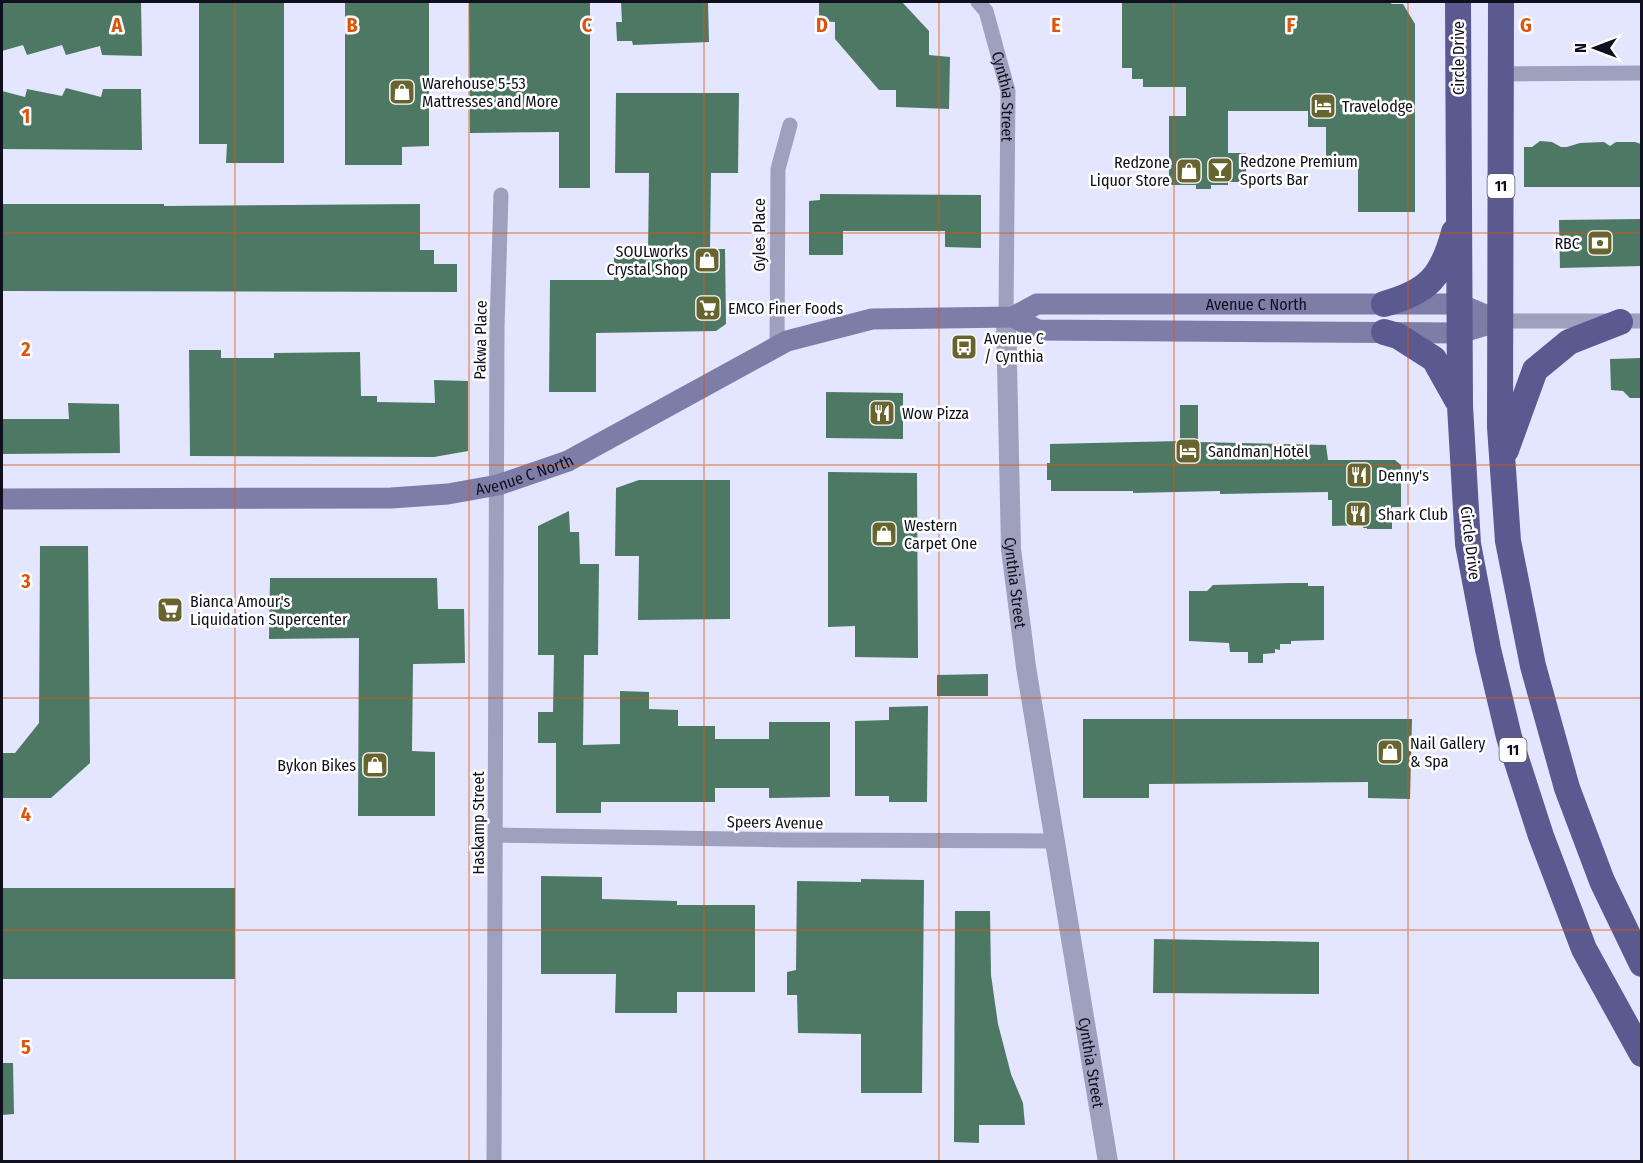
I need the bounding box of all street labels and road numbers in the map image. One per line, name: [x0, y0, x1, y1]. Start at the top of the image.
street label: Circle Drive: [1449, 21, 1468, 95]
street label: Cynthia Street: [988, 49, 1017, 143]
road number: 11: [1488, 174, 1514, 198]
street label: Gyles Place: [750, 198, 769, 272]
street label: Avenue C North: [1206, 295, 1307, 314]
street label: Pakwa Place: [470, 300, 491, 380]
street label: Avenue C North: [474, 451, 577, 499]
street label: Circle Drive: [1457, 505, 1484, 581]
street label: Cynthia Street: [1001, 537, 1030, 630]
road number: 11: [1500, 738, 1526, 762]
street label: Haskamp Street: [469, 771, 488, 875]
street label: Speers Avenue: [727, 812, 823, 833]
street label: Cynthia Street: [1074, 1016, 1108, 1110]

